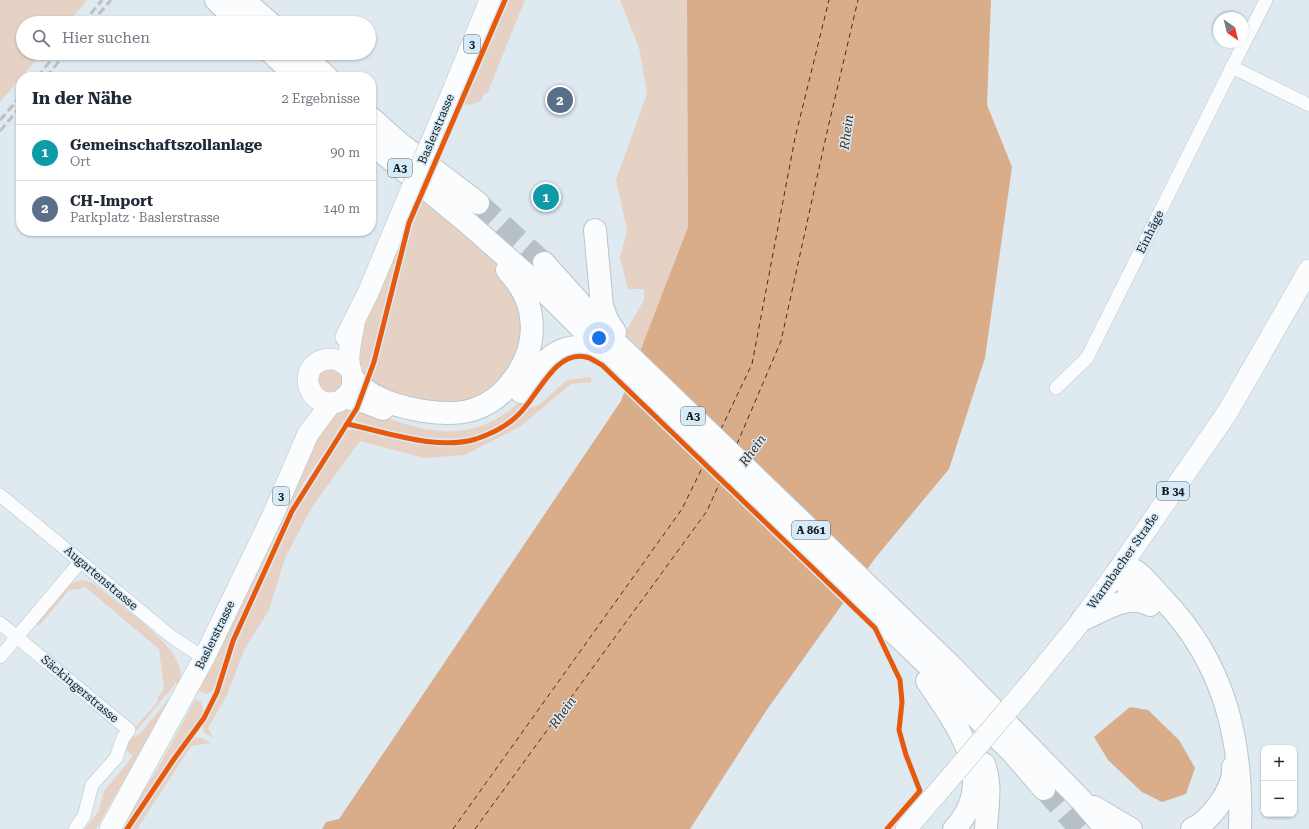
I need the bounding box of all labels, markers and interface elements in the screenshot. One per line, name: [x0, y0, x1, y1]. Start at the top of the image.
north arrow: [1213, 12, 1249, 48]
search box: [16, 16, 376, 60]
icon: search: [30, 27, 52, 49]
text: Hier suchen: [62, 29, 150, 47]
road number: 3: [464, 35, 480, 53]
pin: 2: [547, 85, 573, 115]
text: In der Nähe: [32, 88, 132, 108]
text: 2 Ergebnisse: [282, 91, 360, 106]
street label: Baslerstrasse: [415, 91, 457, 166]
water label: Rhein: [836, 114, 856, 152]
text: Gemeinschaftszollanlage: [70, 136, 262, 154]
text: 1: [41, 145, 49, 160]
text: 90 m: [330, 145, 360, 160]
text: Ort: [70, 154, 91, 169]
road number: A3: [388, 159, 412, 177]
pin: 1: [533, 182, 559, 212]
text: CH-Import: [70, 192, 153, 210]
text: 2: [41, 201, 49, 216]
text: 140 m: [323, 201, 360, 216]
street label: Einhäge: [1134, 208, 1167, 256]
text: Parkplatz · Baslerstrasse: [70, 210, 220, 225]
your location: [589, 328, 609, 348]
road number: A3: [681, 407, 705, 425]
water label: Rhein: [735, 432, 769, 470]
road number: B 34: [1157, 482, 1189, 500]
road number: 3: [273, 487, 289, 505]
street label: Warmbacher Straße: [1085, 510, 1162, 612]
road number: A 861: [792, 521, 830, 539]
street label: Augartenstrasse: [61, 543, 141, 613]
street label: Baslerstrasse: [192, 598, 238, 672]
street label: Säckingerstrasse: [38, 652, 122, 726]
water label: Rhein: [545, 694, 579, 732]
map controls: [1261, 745, 1297, 817]
button: +: [1261, 745, 1297, 781]
button: −: [1261, 781, 1297, 817]

